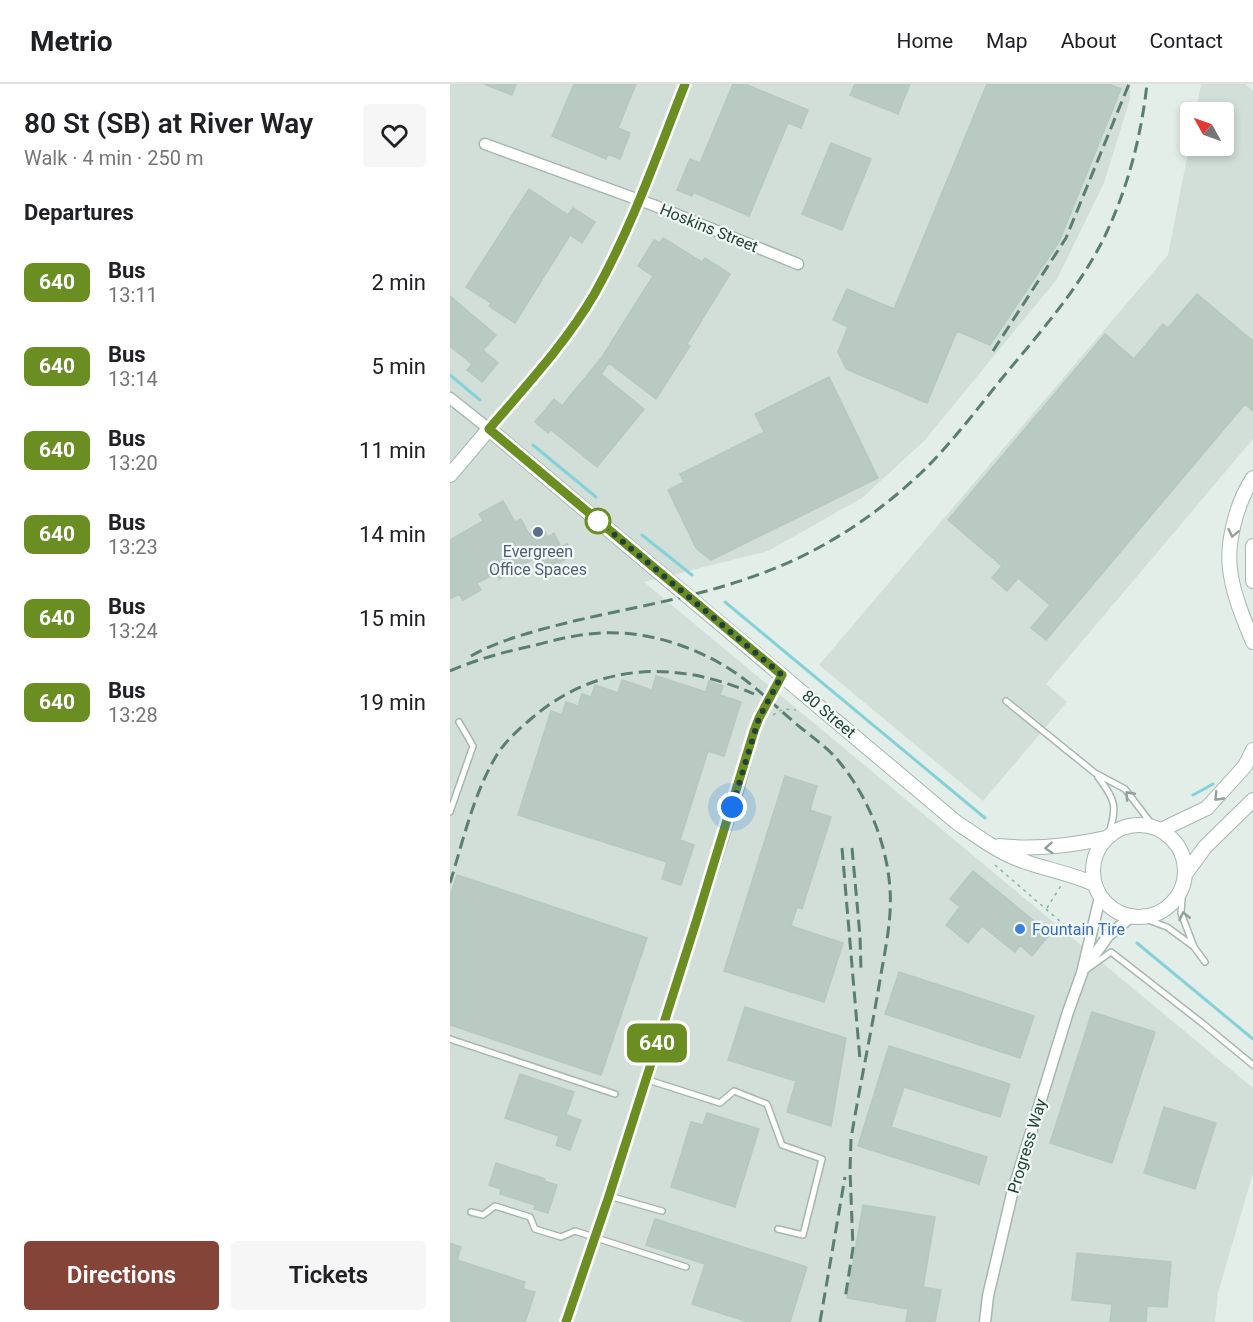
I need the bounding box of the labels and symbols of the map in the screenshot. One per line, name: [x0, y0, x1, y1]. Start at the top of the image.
north arrow: [1180, 102, 1234, 156]
street label: Hoskins Street: [657, 200, 761, 256]
unlabelled marker: [585, 508, 611, 534]
marker: Evergreen Office Spaces: [531, 525, 545, 539]
one-way arrow: [1227, 528, 1240, 538]
place label: Evergreen Office Spaces: [489, 542, 587, 579]
street label: 80 Street: [798, 686, 860, 742]
one-way arrow: [1214, 790, 1225, 800]
one-way arrow: [1125, 791, 1136, 802]
your location: [717, 792, 747, 822]
one-way arrow: [1044, 841, 1053, 854]
one-way arrow: [1178, 911, 1191, 921]
place label: Fountain Tire: [1032, 920, 1125, 939]
marker: Fountain Tire: [1013, 922, 1027, 936]
line badge: 640: [622, 1024, 692, 1062]
street label: Progress Way: [1004, 1096, 1051, 1196]

